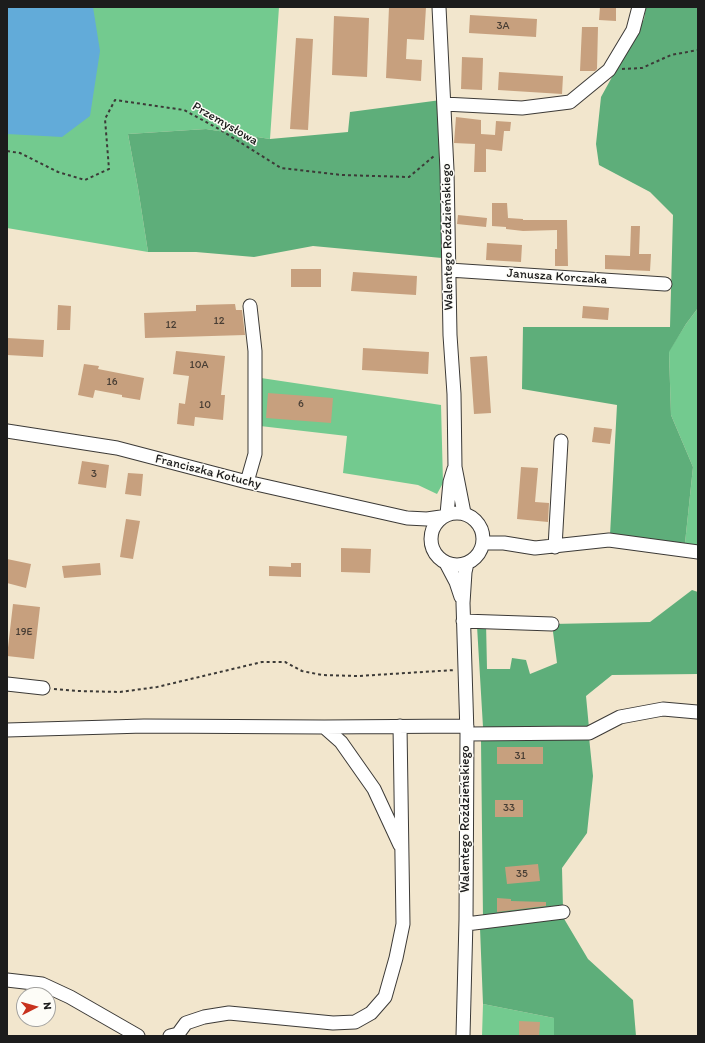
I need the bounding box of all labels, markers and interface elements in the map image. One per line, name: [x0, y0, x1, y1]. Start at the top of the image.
house number: 3A: [496, 19, 510, 33]
street label: Przemysłowa: [189, 99, 261, 149]
street label: Walentego Roździeńskiego: [439, 163, 457, 311]
street label: Janusza Korczaka: [506, 266, 608, 288]
house number: 12: [214, 314, 224, 328]
house number: 12: [166, 318, 176, 332]
house number: 10A: [190, 358, 208, 372]
house number: 16: [107, 375, 117, 389]
house number: 6: [298, 397, 304, 411]
house number: 10: [199, 398, 211, 412]
street label: Franciszka Kotuchy: [153, 451, 263, 493]
house number: 3: [91, 467, 97, 481]
house number: 19E: [16, 625, 32, 639]
street label: Walentego Roździeńskiego: [458, 745, 474, 893]
house number: 31: [514, 749, 526, 763]
house number: 33: [503, 801, 515, 815]
house number: 35: [516, 867, 528, 881]
north arrow: [16, 987, 56, 1027]
text: N: [41, 1001, 54, 1010]

